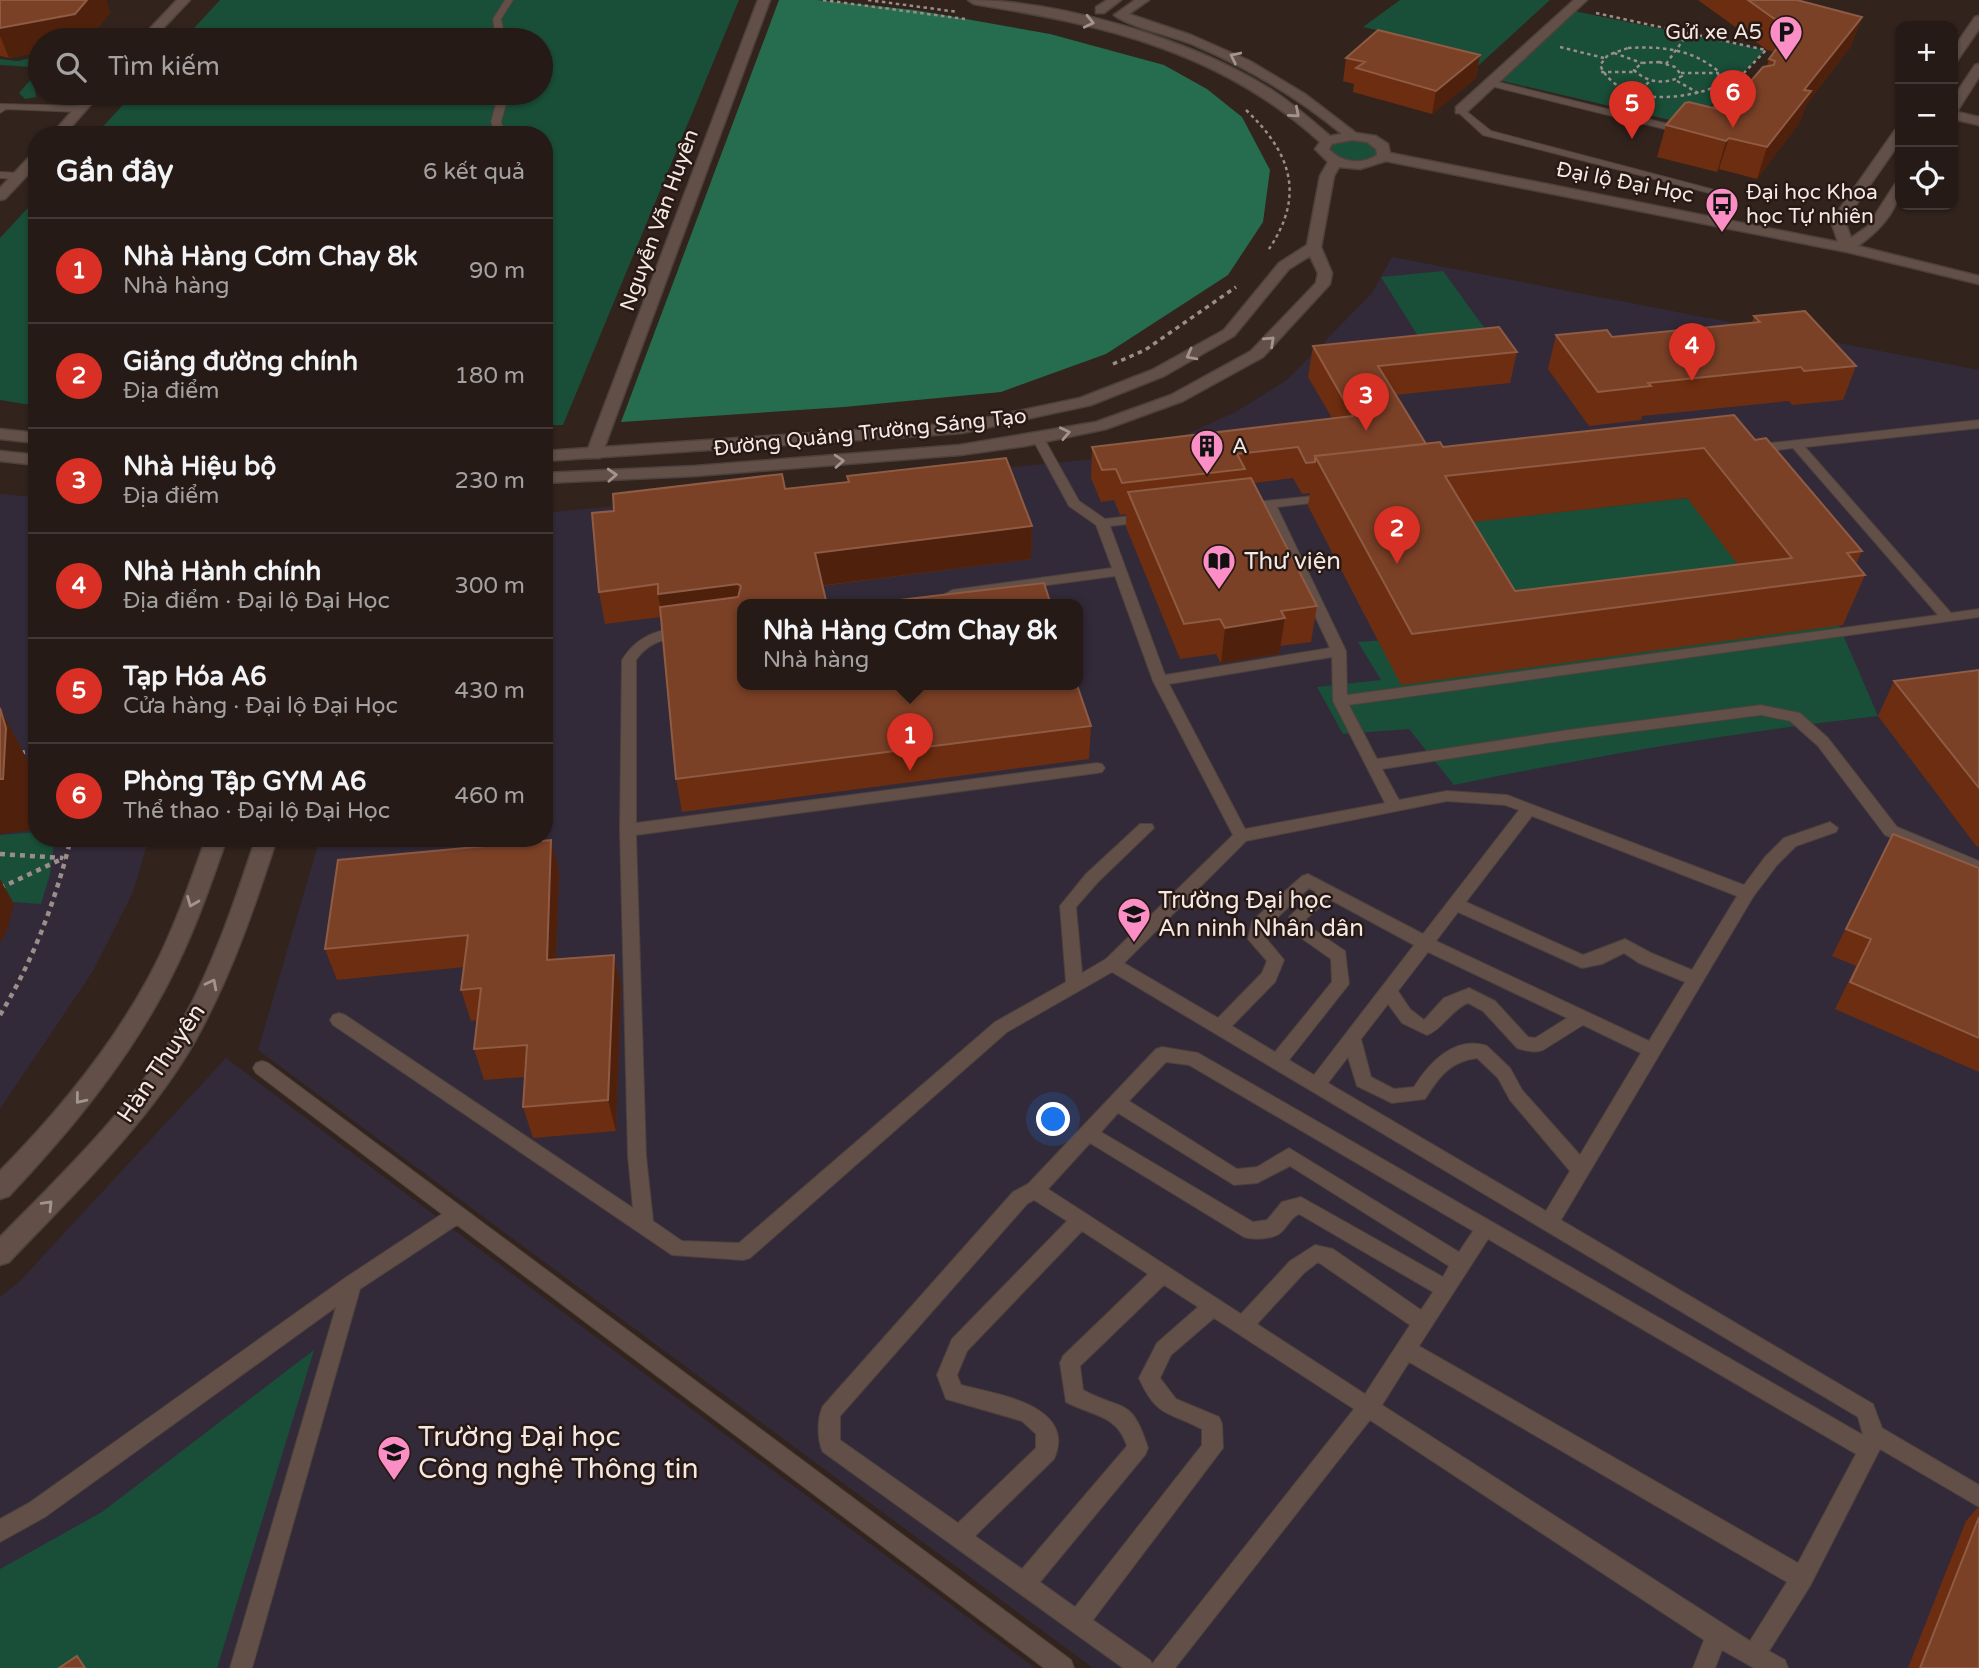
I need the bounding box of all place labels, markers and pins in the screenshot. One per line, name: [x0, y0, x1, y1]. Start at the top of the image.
parking icon: Gửi xe A5: [1767, 13, 1805, 62]
place label: Gửi xe A5: [1665, 20, 1762, 45]
pin: 6: [1710, 70, 1756, 128]
pin: 5: [1609, 81, 1655, 139]
place label: Đại học Khoa học Tự nhiên: [1746, 180, 1878, 229]
bus stop icon: Đại học Khoa học Tự nhiên: [1703, 185, 1741, 234]
pin: 4: [1669, 323, 1715, 381]
pin: 3: [1343, 373, 1389, 431]
building icon: A: [1188, 427, 1226, 476]
place label: A: [1232, 434, 1248, 459]
pin: 2: [1374, 506, 1420, 564]
library icon: Thư viện: [1200, 542, 1238, 591]
place label: Thư viện: [1244, 547, 1341, 576]
pin: 1: [887, 713, 933, 771]
place label: Trường Đại học An ninh Nhân dân: [1158, 886, 1364, 943]
school or university icon: Trường Đại học An ninh Nhân dân: [1115, 895, 1153, 944]
place label: Trường Đại học Công nghệ Thông tin: [418, 1420, 699, 1486]
school or university icon: Trường Đại học Công nghệ Thông tin: [375, 1433, 413, 1482]

